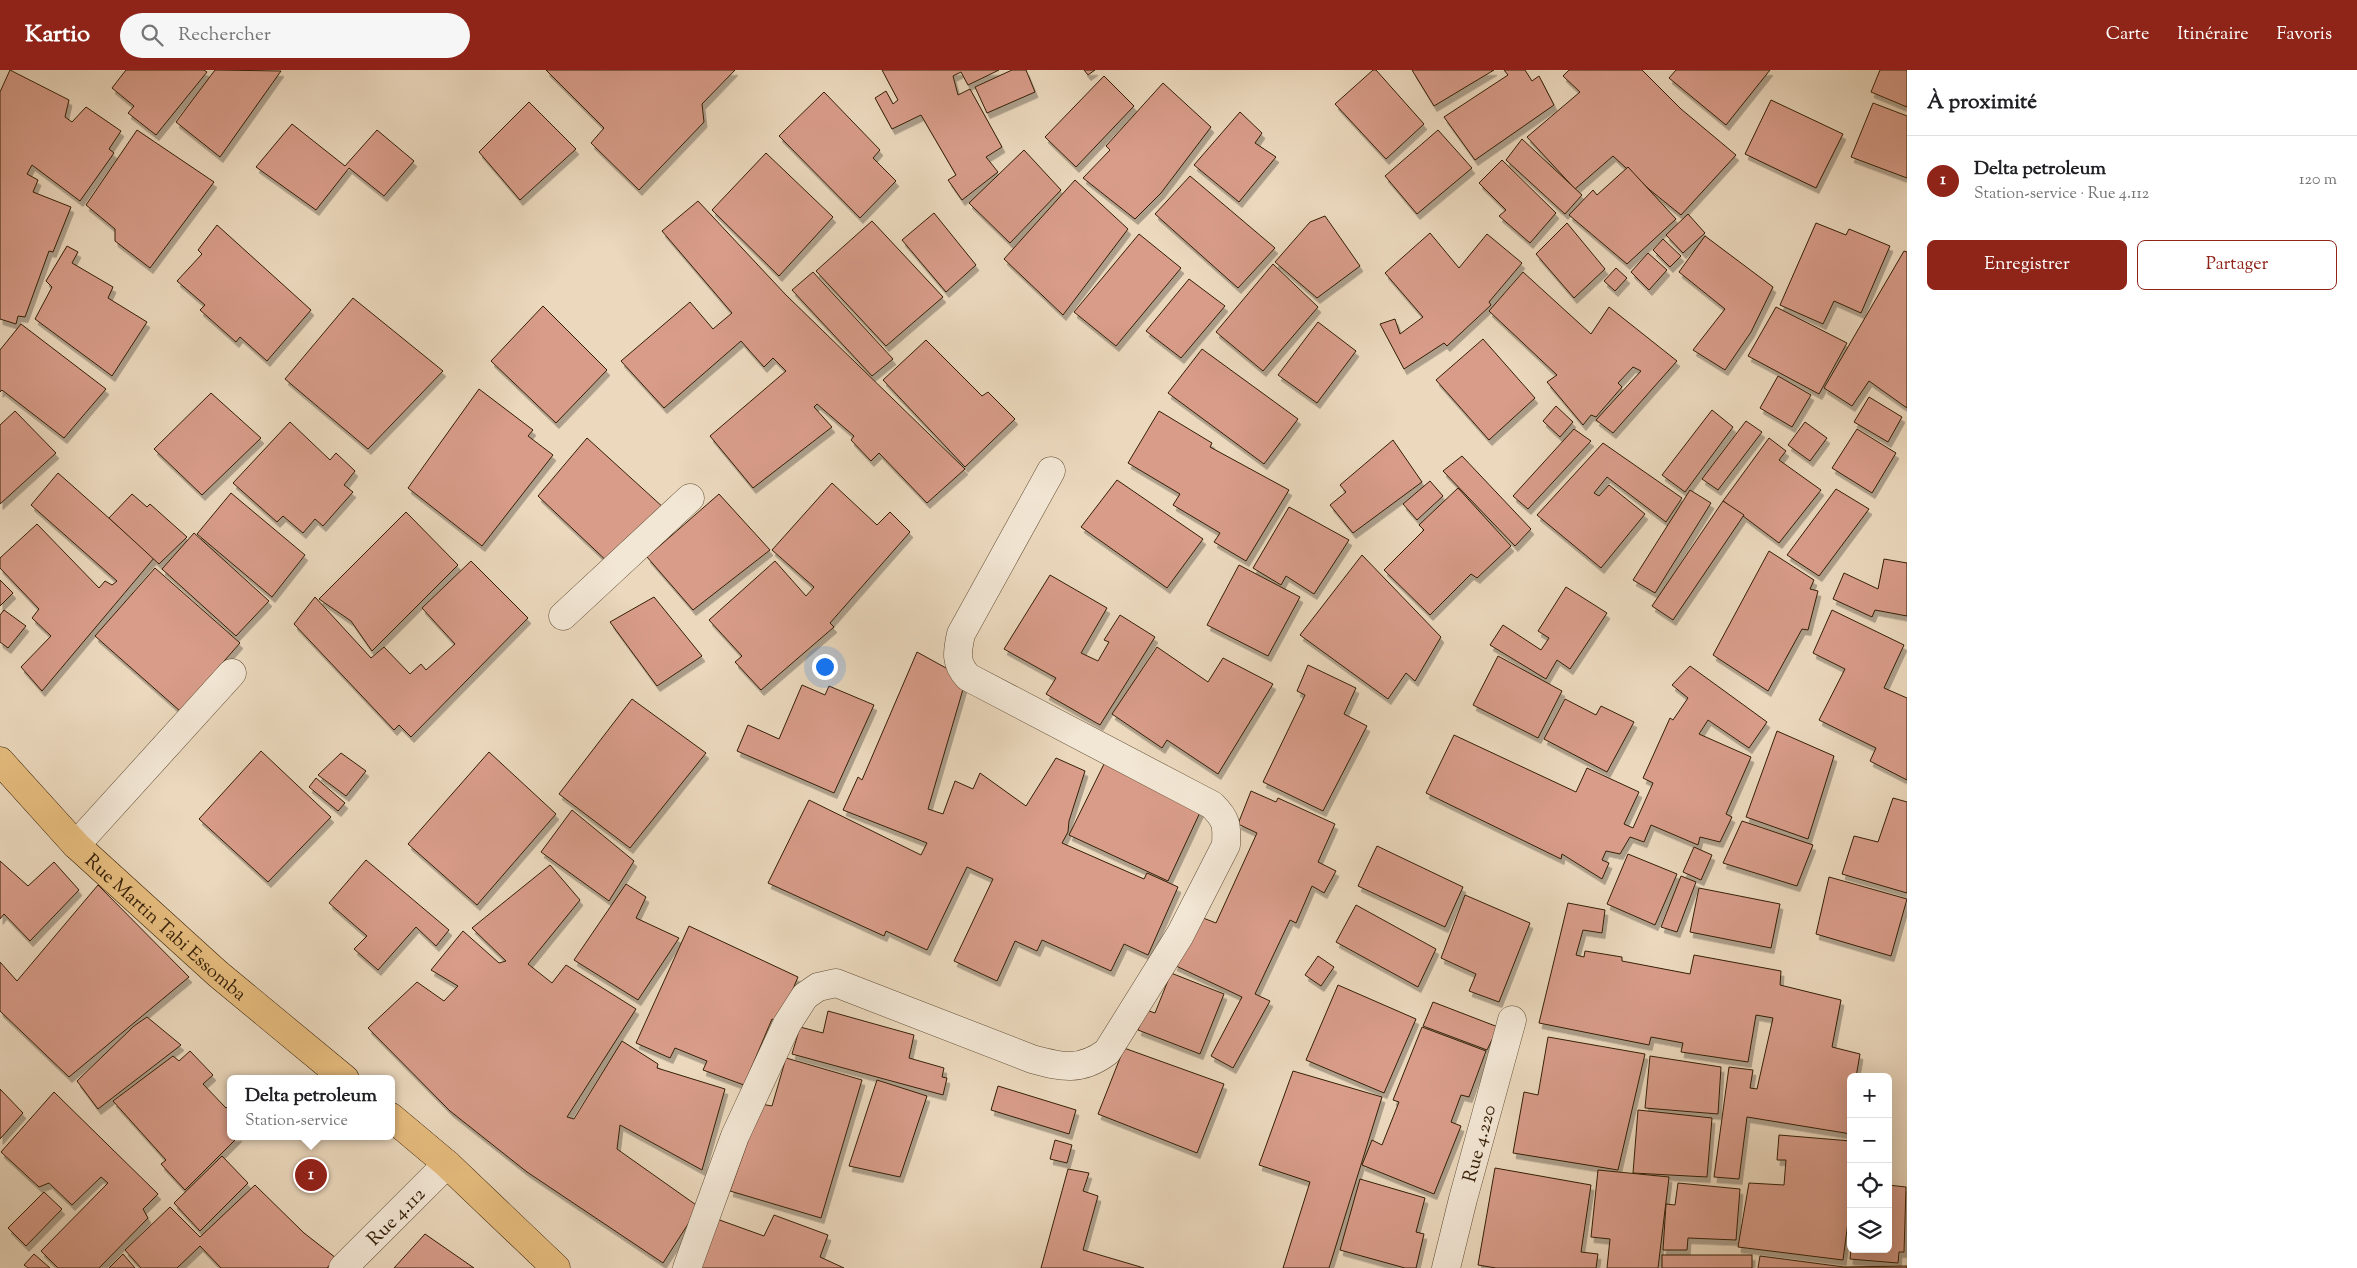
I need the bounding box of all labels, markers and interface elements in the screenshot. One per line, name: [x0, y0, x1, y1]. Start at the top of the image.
search box: [120, 13, 470, 58]
text: Kartio: [25, 18, 90, 52]
icon: search: [138, 21, 166, 49]
text: Rechercher: [178, 22, 271, 49]
text: Carte: [2106, 22, 2149, 48]
text: Itinéraire: [2177, 22, 2249, 48]
text: Favoris: [2277, 22, 2332, 48]
text: À proximité: [1927, 88, 2037, 118]
text: Delta petroleum: [1974, 156, 2106, 183]
text: 1: [1940, 169, 1946, 192]
text: 120 m: [2299, 169, 2337, 192]
text: Station-service · Rue 4.112: [1974, 183, 2149, 206]
button: Enregistrer: [1927, 240, 2127, 290]
button: Partager: [2137, 240, 2337, 290]
your location: [812, 654, 838, 680]
street label: Rue Martin Tabi Essomba: [78, 848, 252, 1008]
map controls: [1847, 1073, 1892, 1253]
button: +: [1847, 1073, 1892, 1118]
popup: [227, 1075, 395, 1140]
text: Delta petroleum: [245, 1083, 377, 1110]
street label: Rue 4.220: [1457, 1102, 1504, 1186]
text: Station-service: [245, 1110, 348, 1133]
button: −: [1847, 1118, 1892, 1163]
pin: 1: [295, 1156, 327, 1194]
button: locate: [1847, 1163, 1892, 1208]
street label: Rue 4.112: [362, 1182, 433, 1253]
button: layers: [1847, 1208, 1892, 1253]

